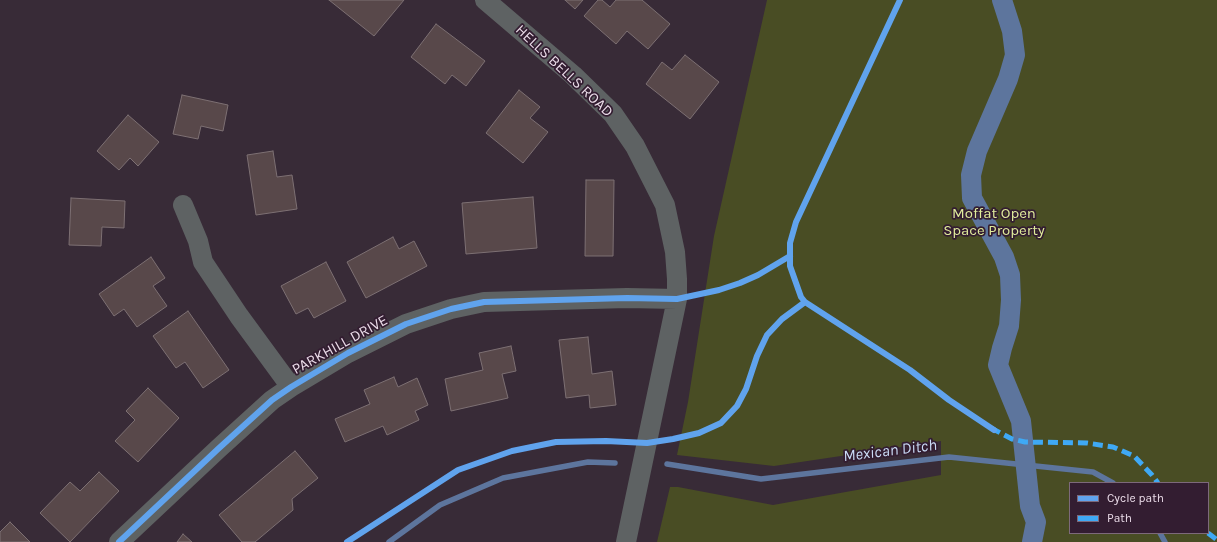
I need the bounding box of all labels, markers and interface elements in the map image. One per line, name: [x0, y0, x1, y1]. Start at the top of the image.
street label: HELLS BELLS ROAD: [511, 21, 617, 121]
park label: Moffat Open Space Property: [943, 205, 1045, 240]
street label: PARKHILL DRIVE: [289, 311, 391, 379]
water label: Mexican Ditch: [842, 436, 938, 466]
legend: [1069, 482, 1209, 534]
text: Cycle path: [1107, 491, 1164, 505]
text: Path: [1107, 511, 1132, 525]

